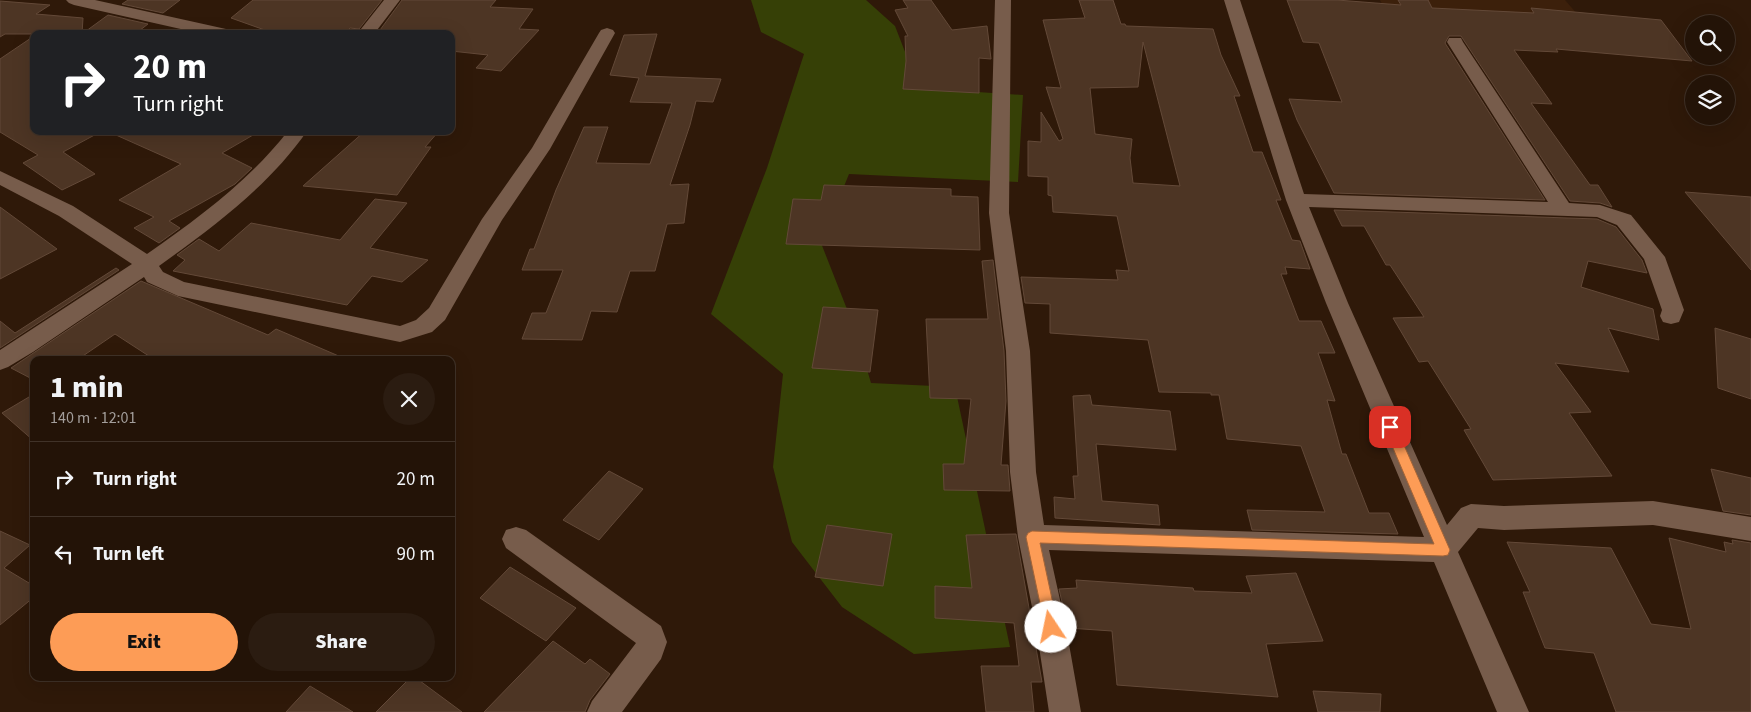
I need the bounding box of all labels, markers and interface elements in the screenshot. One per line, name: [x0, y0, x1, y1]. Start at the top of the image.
map controls: [1685, 15, 1735, 125]
button: search: [1685, 15, 1735, 65]
text: 20 m: [133, 42, 207, 92]
icon: right: [50, 50, 115, 115]
button: layers: [1685, 75, 1735, 125]
text: Turn right: [133, 88, 223, 120]
text: 1 min: [50, 366, 124, 409]
button: close: [383, 373, 435, 425]
pin: [1369, 406, 1411, 448]
text: 140 m · 12:01: [50, 407, 137, 429]
icon: arrive: [1376, 413, 1404, 441]
icon: right: [50, 465, 78, 493]
text: Turn right: [93, 466, 177, 493]
text: 20 m: [397, 466, 435, 493]
icon: left: [50, 540, 78, 568]
text: Turn left: [93, 541, 164, 568]
text: 90 m: [397, 541, 435, 568]
position arrow: [1024, 600, 1076, 652]
button: Exit: [50, 613, 238, 671]
button: Share: [248, 613, 435, 671]

